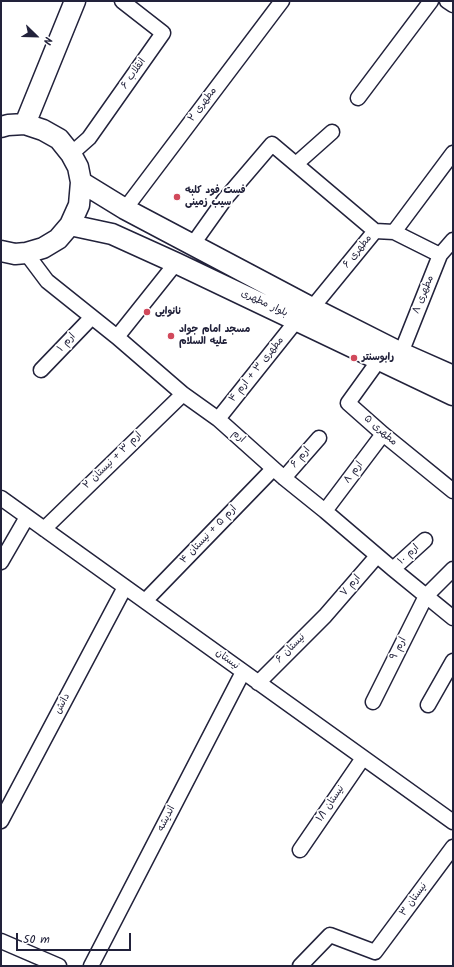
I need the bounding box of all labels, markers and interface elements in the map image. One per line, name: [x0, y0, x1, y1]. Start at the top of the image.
north arrow: [16, 16, 56, 56]
text: N: [37, 34, 57, 47]
street label: انقلاب ۶: [119, 56, 149, 92]
street label: مطهری ۲: [186, 85, 220, 125]
place label: فست فود کلبه سیب زمینی: [185, 185, 246, 208]
marker: فست فود کلبه سیب زمینی: [172, 192, 182, 202]
street label: مطهری ۶: [341, 233, 375, 271]
street label: مطهری ۸: [411, 274, 437, 316]
street label: بلوار مطهری: [239, 288, 289, 320]
place label: نانوایی: [155, 306, 182, 318]
marker: نانوایی: [142, 307, 152, 317]
place label: مسجد امام جواد علیه السلام: [179, 324, 250, 348]
street label: ارم ۱: [55, 331, 79, 355]
marker: مسجد امام جواد علیه السلام: [166, 331, 176, 341]
street label: مطهری ۳ + ارم ۴: [227, 335, 287, 405]
place label: رابوسنتر: [362, 352, 394, 364]
marker: رابوسنتر: [349, 353, 359, 363]
street label: مطهری ۵: [361, 413, 399, 449]
street label: ارم: [229, 428, 247, 446]
street label: ارم ۳ + نیستان ۲: [81, 430, 145, 492]
street label: ارم ۶: [289, 445, 313, 471]
street label: ارم ۸: [342, 460, 366, 486]
street label: ارم ۵ + نیستان ۴: [178, 503, 240, 567]
street label: ارم ۱۰: [396, 542, 422, 568]
street label: ارم ۷: [338, 573, 364, 599]
street label: نیستان ۶: [274, 632, 308, 666]
street label: ارم ۹: [388, 636, 410, 662]
street label: نیستان: [213, 647, 241, 673]
street label: دانش: [53, 692, 73, 716]
street label: نیستان ۱/۱: [314, 784, 348, 824]
street label: اندیشه: [155, 804, 179, 834]
street label: نیستان ۳: [398, 881, 430, 919]
scale bar: [18, 925, 133, 951]
text: 50 m: [23, 930, 50, 949]

